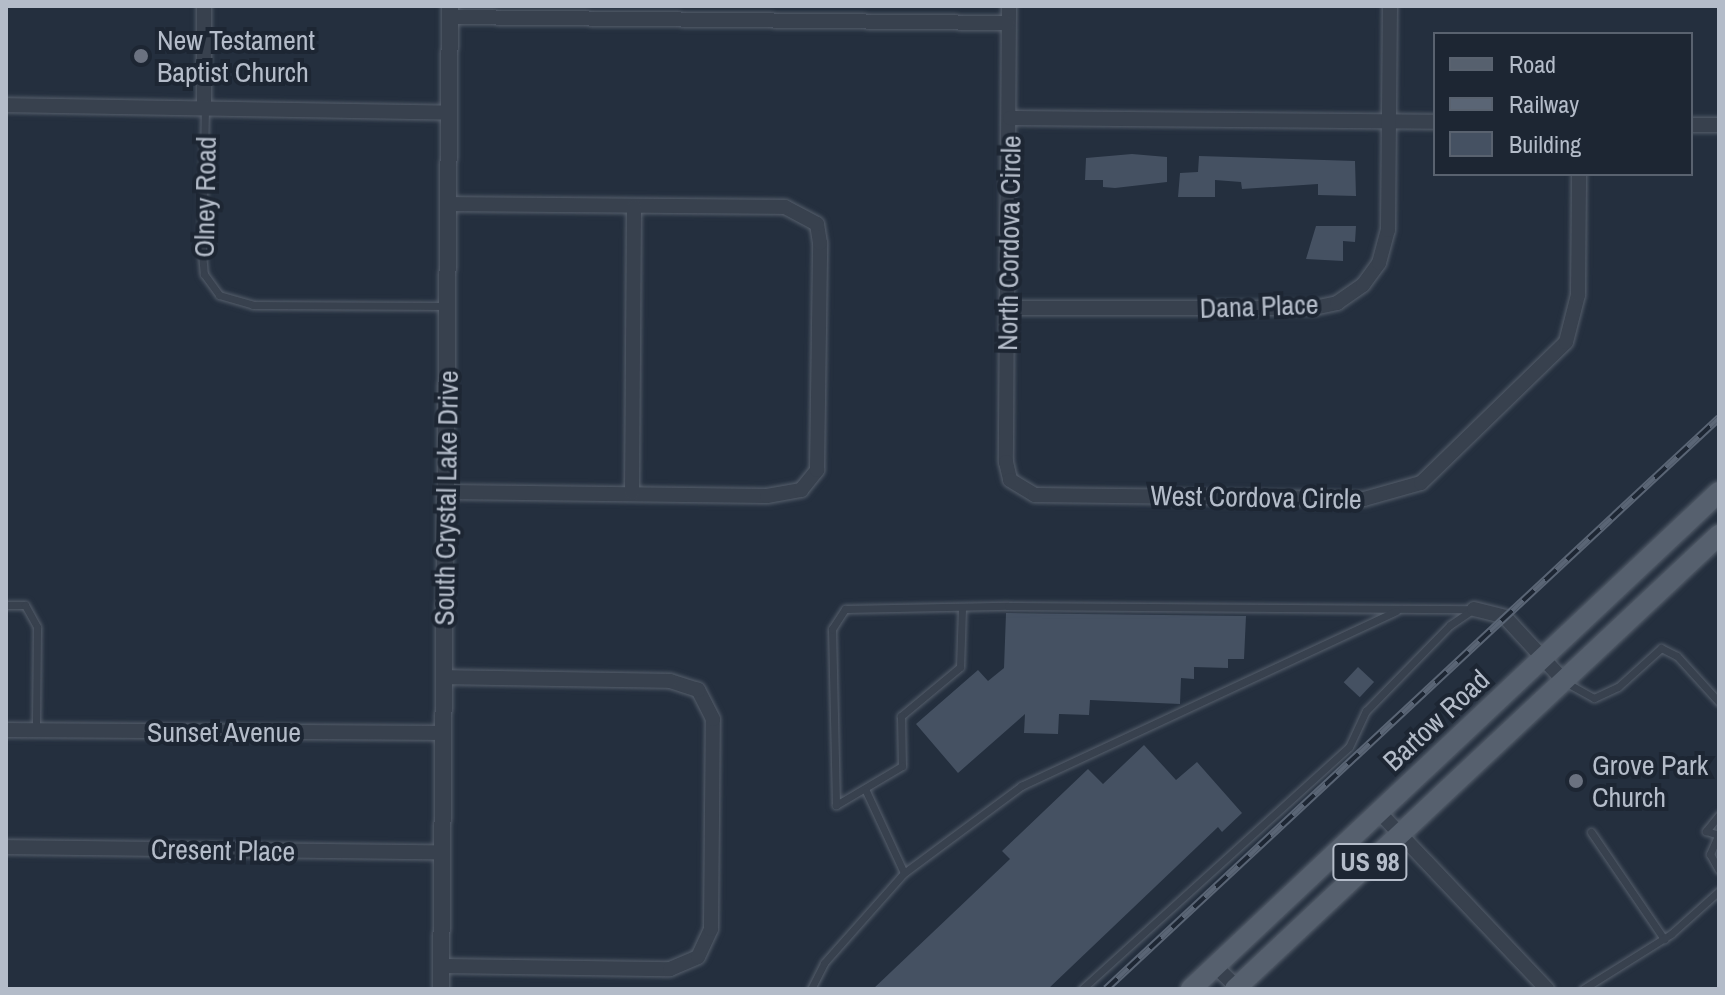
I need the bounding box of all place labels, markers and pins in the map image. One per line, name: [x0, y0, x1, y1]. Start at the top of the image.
place label: New Testament Baptist Church: [157, 23, 315, 89]
marker: New Testament Baptist Church: [132, 47, 150, 65]
place label: Grove Park Church: [1592, 748, 1708, 814]
marker: Grove Park Church: [1567, 772, 1585, 790]

